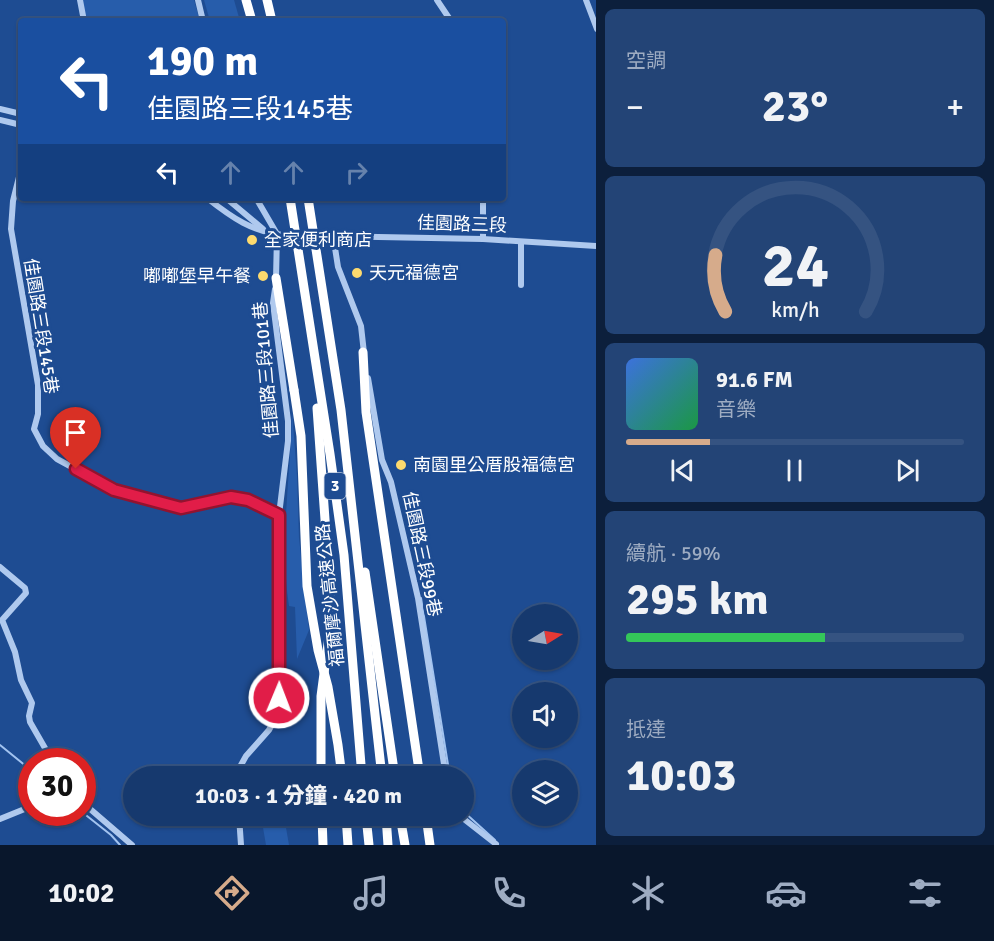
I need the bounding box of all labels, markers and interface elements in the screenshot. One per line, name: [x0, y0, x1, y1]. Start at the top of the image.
text: 190 m: [147, 36, 258, 87]
icon: left: [48, 42, 126, 120]
text: 空調: [626, 48, 666, 73]
text: 23°: [762, 79, 828, 134]
text: −: [626, 87, 644, 128]
text: +: [946, 87, 964, 128]
text: 佳園路三段145巷: [147, 93, 353, 126]
icon: left: [151, 156, 184, 189]
icon: ahead: [214, 156, 247, 189]
icon: ahead: [277, 156, 310, 189]
icon: right: [340, 156, 373, 189]
street label: 佳園路三段: [417, 211, 507, 237]
text: 24: [761, 227, 829, 304]
place label: 全家便利商店: [264, 229, 372, 251]
marker: 全家便利商店: [245, 233, 259, 247]
street label: 佳園路三段145巷: [19, 257, 63, 395]
place label: 天元福德宮: [369, 262, 459, 284]
place label: 嘟嘟堡早午餐: [143, 265, 251, 287]
marker: 天元福德宮: [350, 266, 364, 280]
marker: 嘟嘟堡早午餐: [256, 269, 270, 283]
text: km/h: [771, 298, 819, 324]
street label: 佳園路三段101巷: [249, 301, 283, 439]
text: 91.6 FM: [716, 366, 793, 393]
text: 音樂: [716, 397, 756, 422]
pin: [50, 407, 101, 469]
icon: arrive: [59, 416, 92, 449]
place label: 南園里公厝股福德宮: [413, 454, 575, 476]
icon: previous: [666, 454, 699, 487]
icon: pause: [778, 454, 811, 487]
icon: next: [891, 454, 924, 487]
marker: 南園里公厝股福德宮: [394, 458, 408, 472]
road number: 3: [324, 473, 346, 499]
street label: 佳園路三段99巷: [398, 489, 446, 619]
street label: 福爾摩沙高速公路: [312, 522, 348, 668]
text: 續航 · 59%: [626, 541, 721, 566]
text: 295 km: [626, 572, 769, 627]
north arrow: [512, 604, 578, 670]
map controls: [512, 604, 578, 826]
position arrow: [247, 666, 311, 730]
button: sound: [512, 682, 578, 748]
text: 抵達: [626, 717, 666, 742]
speed limit sign: 30: [18, 748, 96, 826]
text: 10:03: [626, 748, 736, 803]
button: layers: [512, 760, 578, 826]
text: 10:03 · 1 分鐘 · 420 m: [195, 782, 402, 809]
icon: directions: [211, 872, 253, 914]
icon: music: [350, 872, 392, 914]
icon: phone: [488, 872, 530, 914]
icon: climate: [627, 872, 669, 914]
icon: car: [765, 872, 807, 914]
icon: filters: [904, 872, 946, 914]
text: 10:02: [48, 877, 115, 910]

